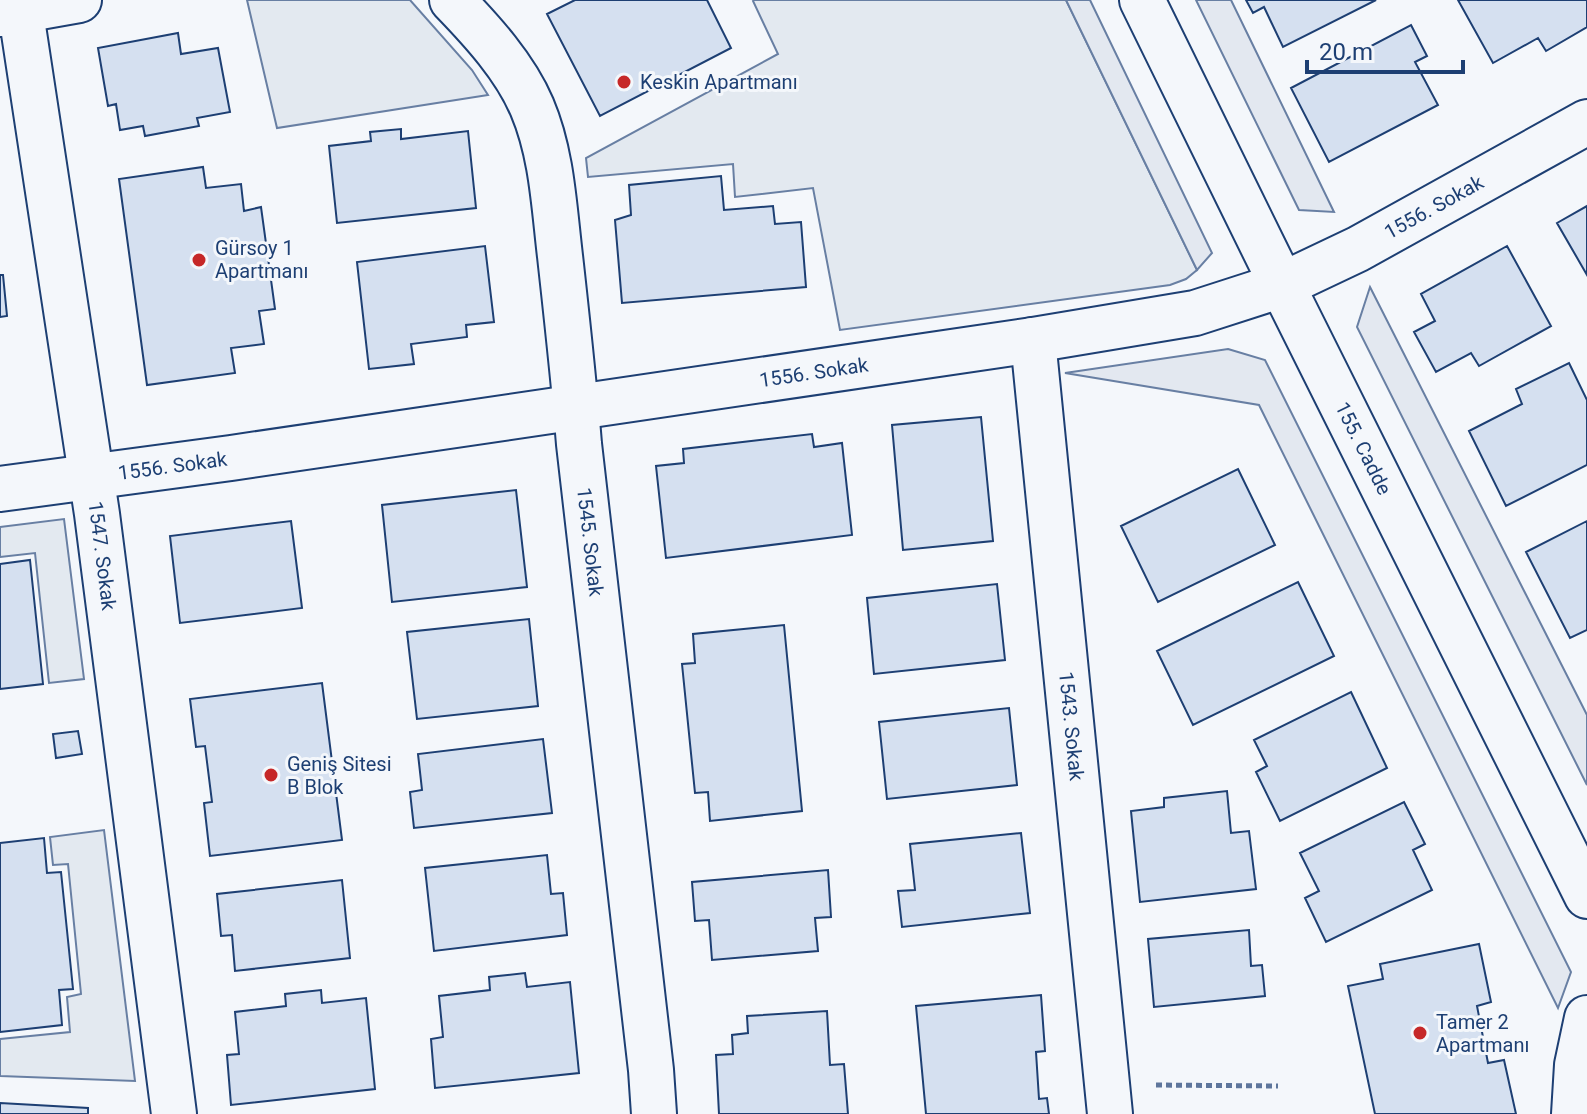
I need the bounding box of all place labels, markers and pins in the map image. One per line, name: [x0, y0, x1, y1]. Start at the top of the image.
place label: Keskin Apartmanı: [640, 70, 798, 94]
marker: Keskin Apartmanı: [615, 73, 633, 91]
place label: Gürsoy 1 Apartmanı: [215, 236, 308, 283]
marker: Gürsoy 1 Apartmanı: [190, 251, 208, 269]
place label: Geniş Sitesi B Blok: [287, 752, 392, 799]
marker: Geniş Sitesi B Blok: [262, 766, 280, 784]
place label: Tamer 2 Apartmanı: [1436, 1010, 1529, 1057]
marker: Tamer 2 Apartmanı: [1411, 1024, 1429, 1042]

